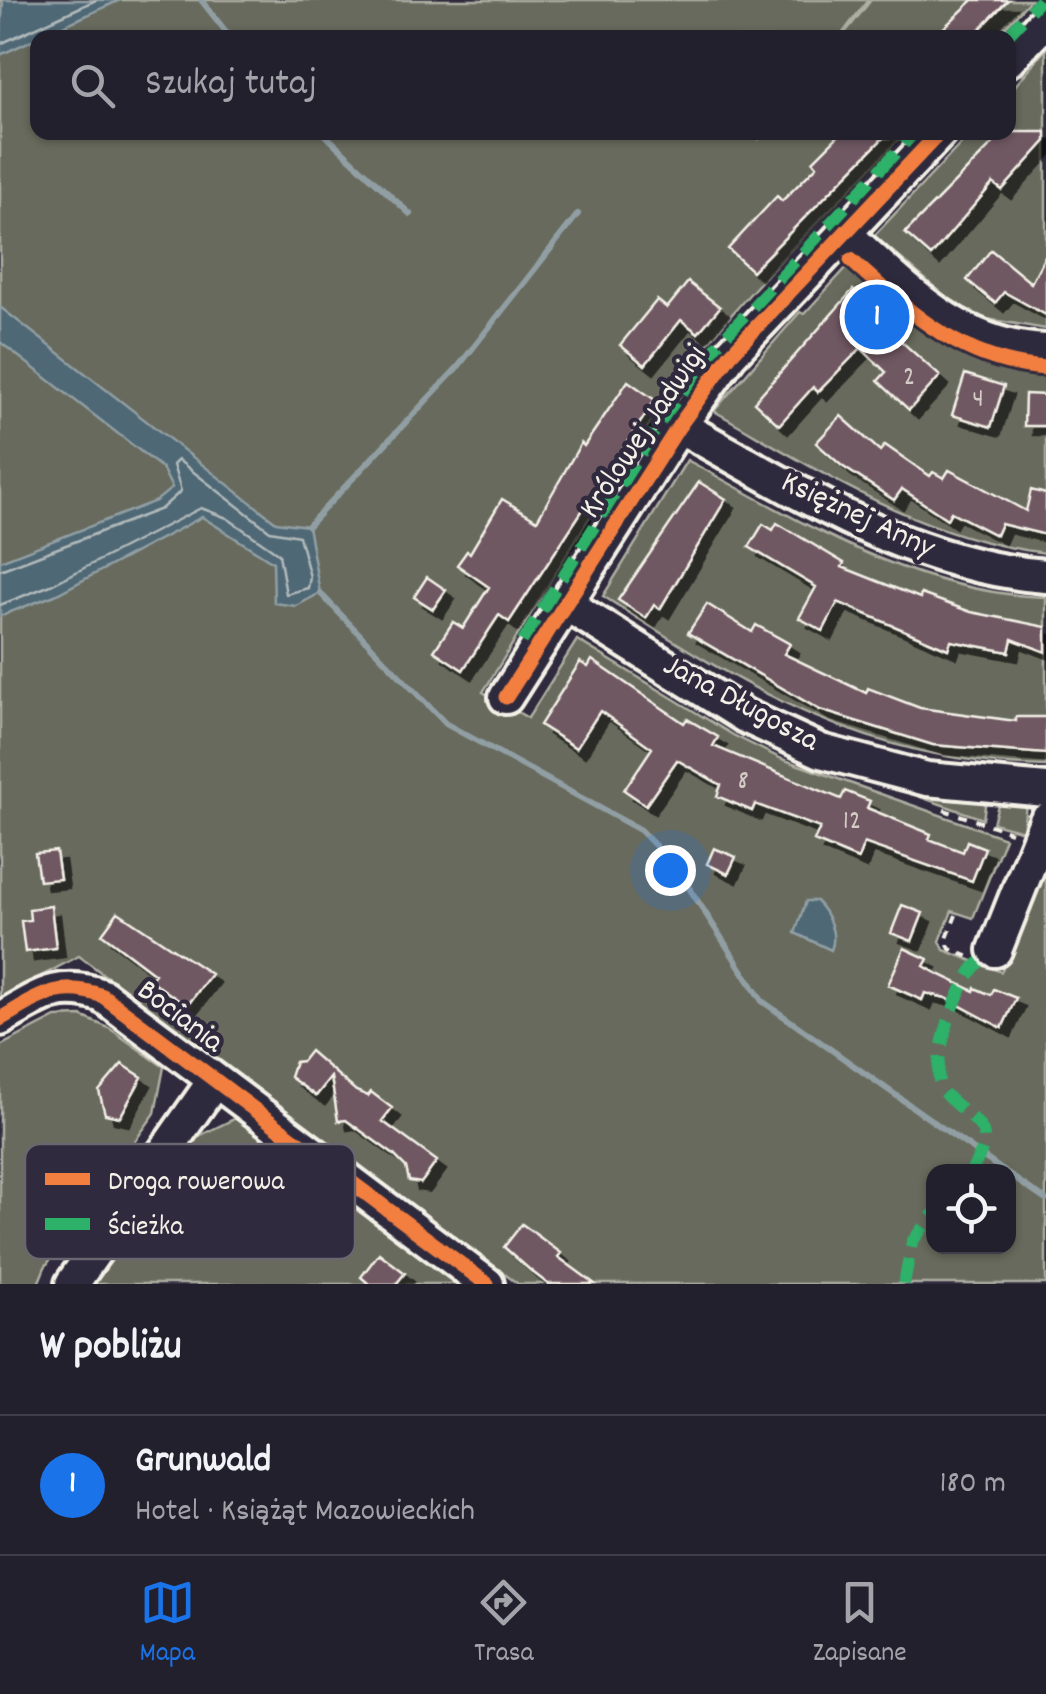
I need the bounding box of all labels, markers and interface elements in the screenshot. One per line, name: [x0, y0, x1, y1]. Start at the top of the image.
search box: [30, 30, 1016, 140]
icon: search: [65, 58, 120, 113]
text: Szukaj tutaj: [145, 58, 317, 113]
pin: 1: [844, 280, 910, 354]
street label: Królowej Jadwigi: [570, 337, 720, 529]
house number: 2: [903, 359, 915, 399]
house number: 4: [972, 381, 984, 421]
street label: Księżnej Anny: [773, 461, 942, 573]
street label: Jana Długosza: [654, 645, 827, 766]
house number: 8: [737, 763, 749, 803]
house number: 12: [843, 803, 861, 843]
your location: [645, 845, 696, 896]
street label: Bociania: [126, 970, 233, 1067]
legend: [25, 1144, 355, 1259]
text: Droga rowerowa: [108, 1164, 285, 1204]
map controls: [926, 1164, 1016, 1254]
button: locate: [926, 1164, 1016, 1254]
text: Ścieżka: [108, 1209, 184, 1249]
text: W pobliżu: [40, 1319, 182, 1379]
text: Grunwald: [135, 1435, 271, 1490]
text: 1: [69, 1462, 76, 1508]
text: 180 m: [939, 1462, 1006, 1508]
text: Hotel · Książąt Mazowieckich: [135, 1490, 475, 1536]
tab: Mapa: [140, 1575, 195, 1675]
tab: Trasa: [474, 1575, 534, 1675]
tab: Zapisane: [813, 1575, 906, 1675]

